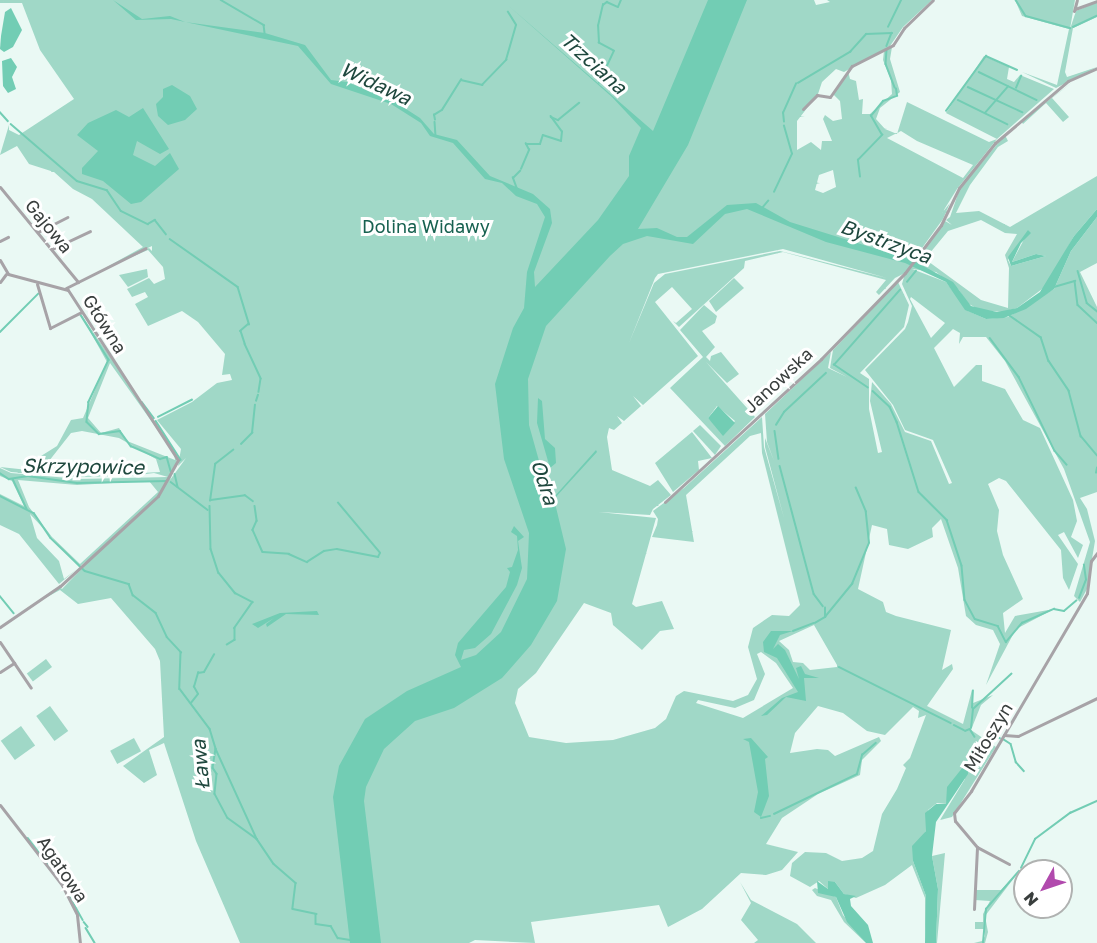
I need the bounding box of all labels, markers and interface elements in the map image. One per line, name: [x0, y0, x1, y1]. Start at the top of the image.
water label: Trzciana: [556, 27, 632, 99]
water label: Widawa: [337, 56, 415, 110]
street label: Gajowa: [21, 195, 77, 257]
water label: Bystrzyca: [838, 214, 934, 268]
park label: Dolina Widawy: [362, 215, 490, 237]
street label: Główna: [79, 291, 131, 357]
street label: Janowska: [739, 343, 817, 417]
water label: Skrzypowice: [22, 453, 144, 479]
water label: Odra: [526, 456, 564, 508]
street label: Miłoszyn: [959, 698, 1017, 776]
water label: Ława: [186, 739, 214, 791]
street label: Agatowa: [33, 832, 93, 906]
north arrow: [1013, 859, 1073, 919]
text: N: [1019, 888, 1042, 910]

